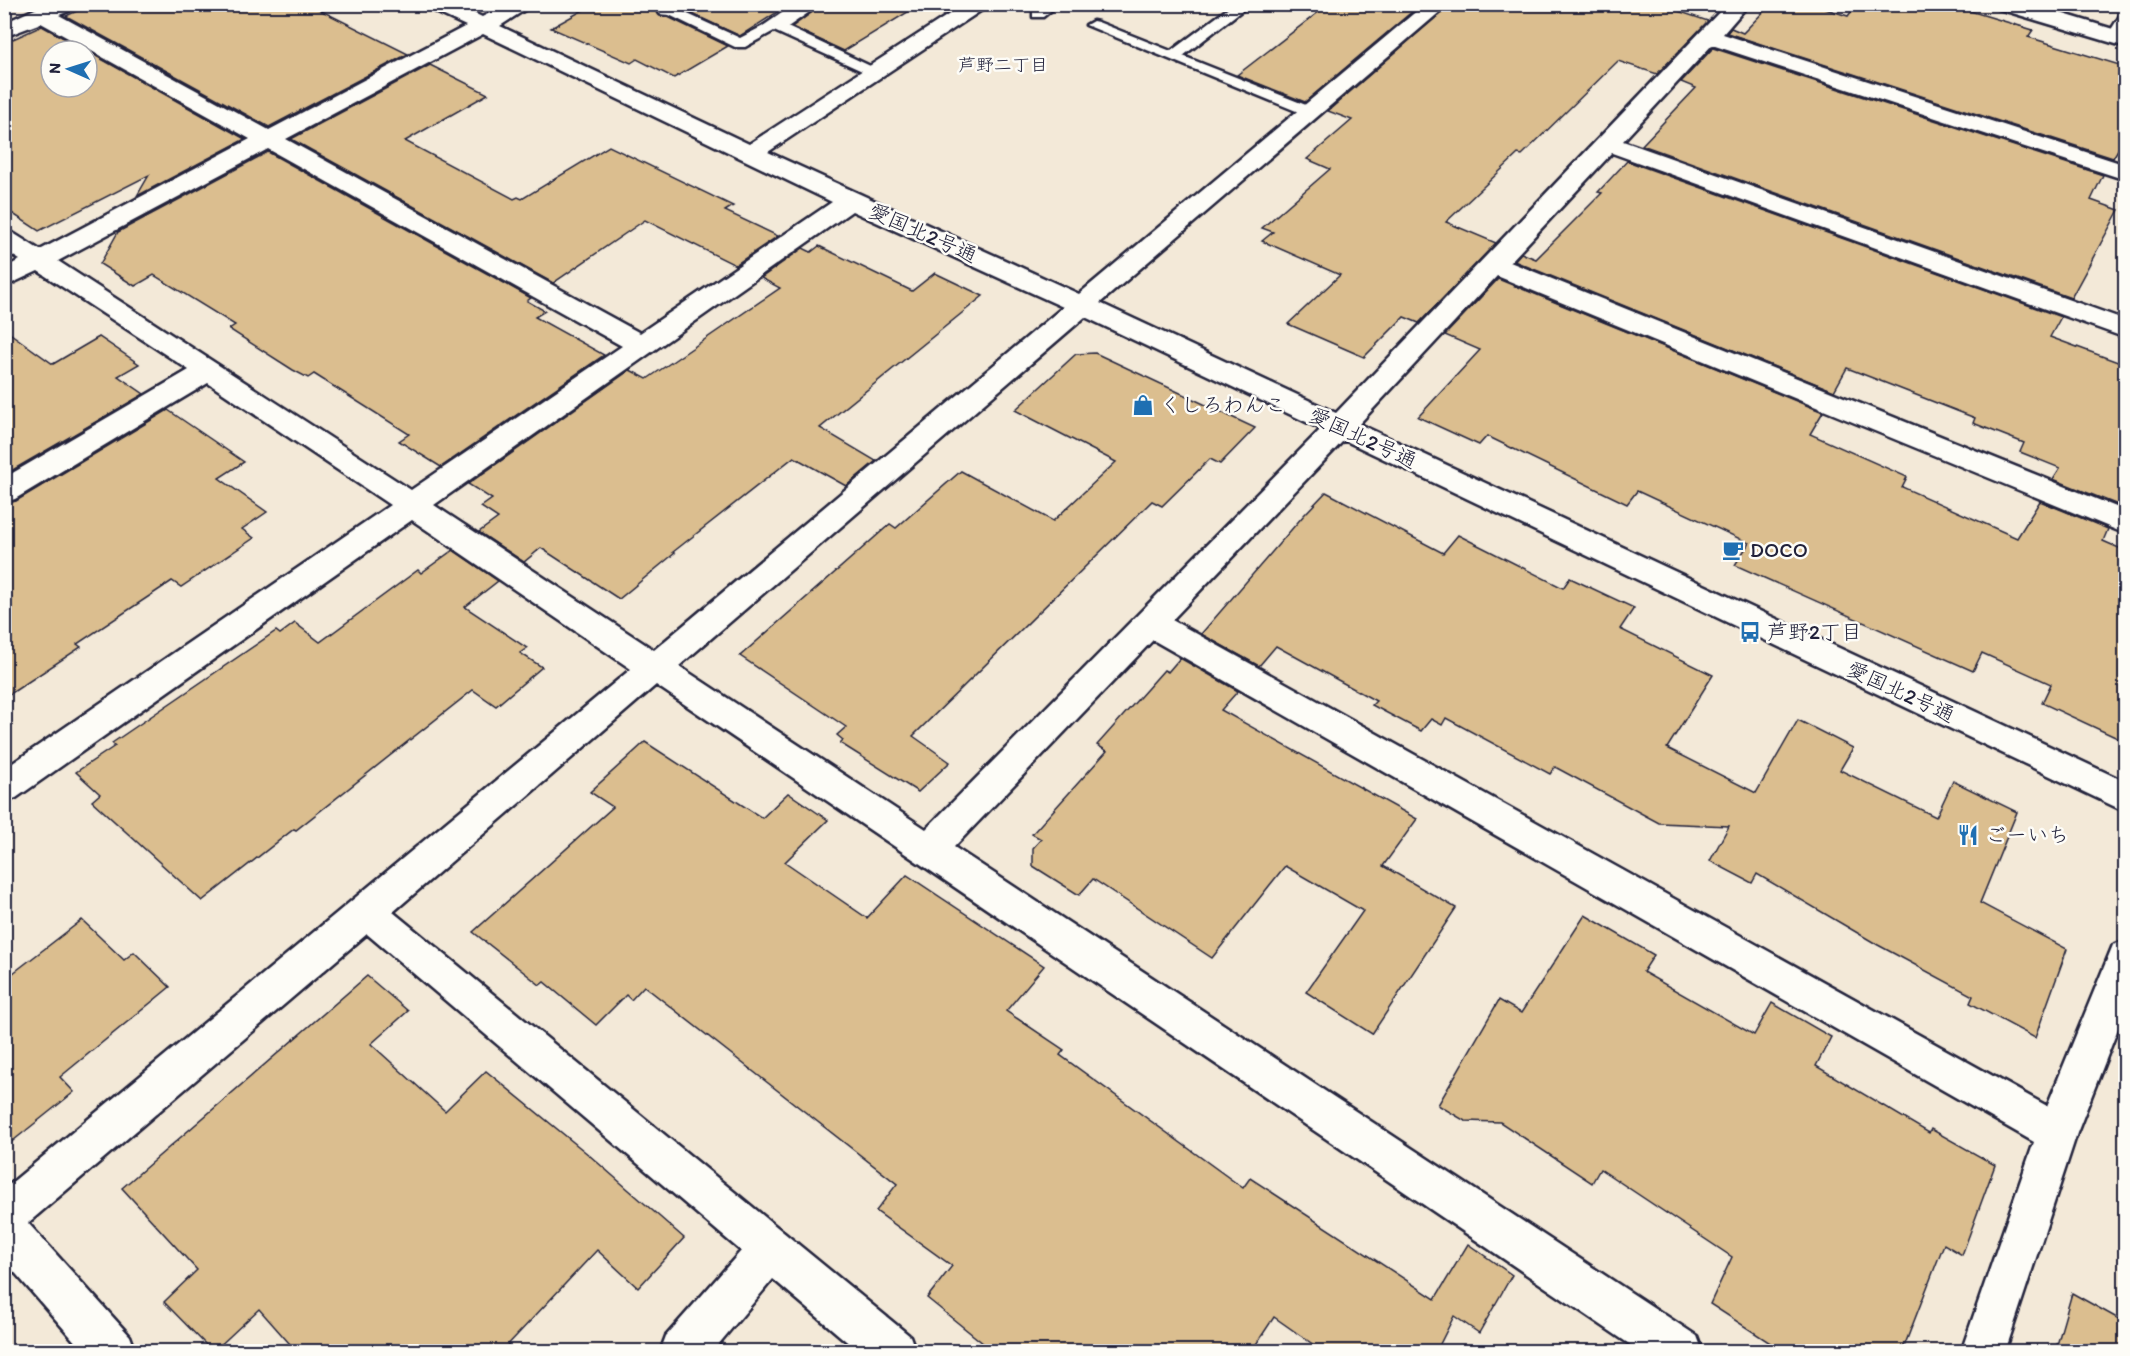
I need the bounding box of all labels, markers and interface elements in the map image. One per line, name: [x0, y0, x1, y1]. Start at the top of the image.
north arrow: [39, 39, 99, 99]
district label: 芦野二丁目: [958, 54, 1048, 76]
text: N: [45, 62, 64, 74]
street label: 愛国北2号通: [865, 198, 981, 268]
place label: くしろわんこ: [1160, 392, 1286, 417]
shop icon: くしろわんこ: [1131, 393, 1155, 417]
street label: 愛国北2号通: [1305, 402, 1421, 473]
place label: DOCO: [1750, 537, 1808, 562]
cafe icon: DOCO: [1721, 538, 1745, 562]
place label: 芦野2丁目: [1767, 619, 1862, 644]
bus stop icon: 芦野2丁目: [1738, 620, 1762, 644]
street label: 愛国北2号通: [1843, 656, 1959, 727]
place label: ごーいち: [1985, 822, 2069, 847]
restaurant icon: ごーいち: [1956, 823, 1980, 847]

